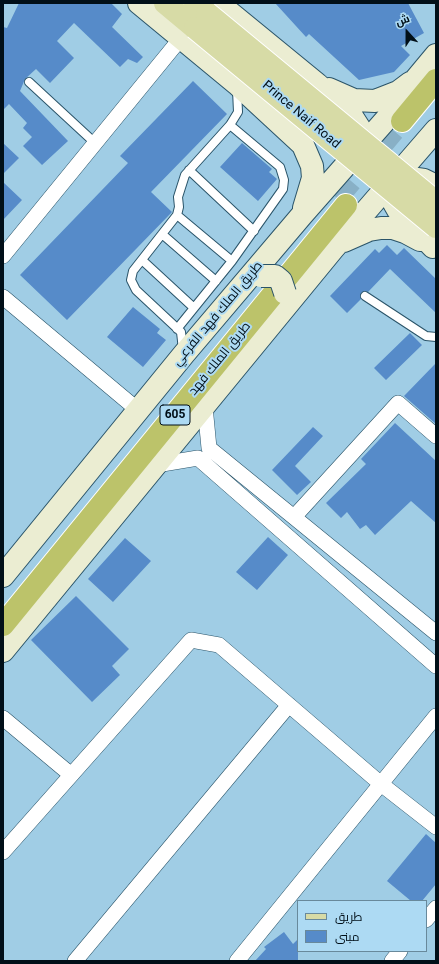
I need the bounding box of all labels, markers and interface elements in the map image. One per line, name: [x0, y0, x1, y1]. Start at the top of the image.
north arrow: [387, 12, 427, 52]
text: ش: [394, 12, 411, 29]
street label: Prince Naif Road: [259, 78, 343, 152]
street label: طريق الملك فهد الفرعي: [170, 259, 266, 369]
street label: طريق الملك فهد: [186, 319, 254, 399]
road number: 605: [160, 405, 190, 425]
legend: [297, 900, 427, 952]
text: طريق: [335, 910, 362, 924]
text: مبنى: [335, 930, 360, 944]

